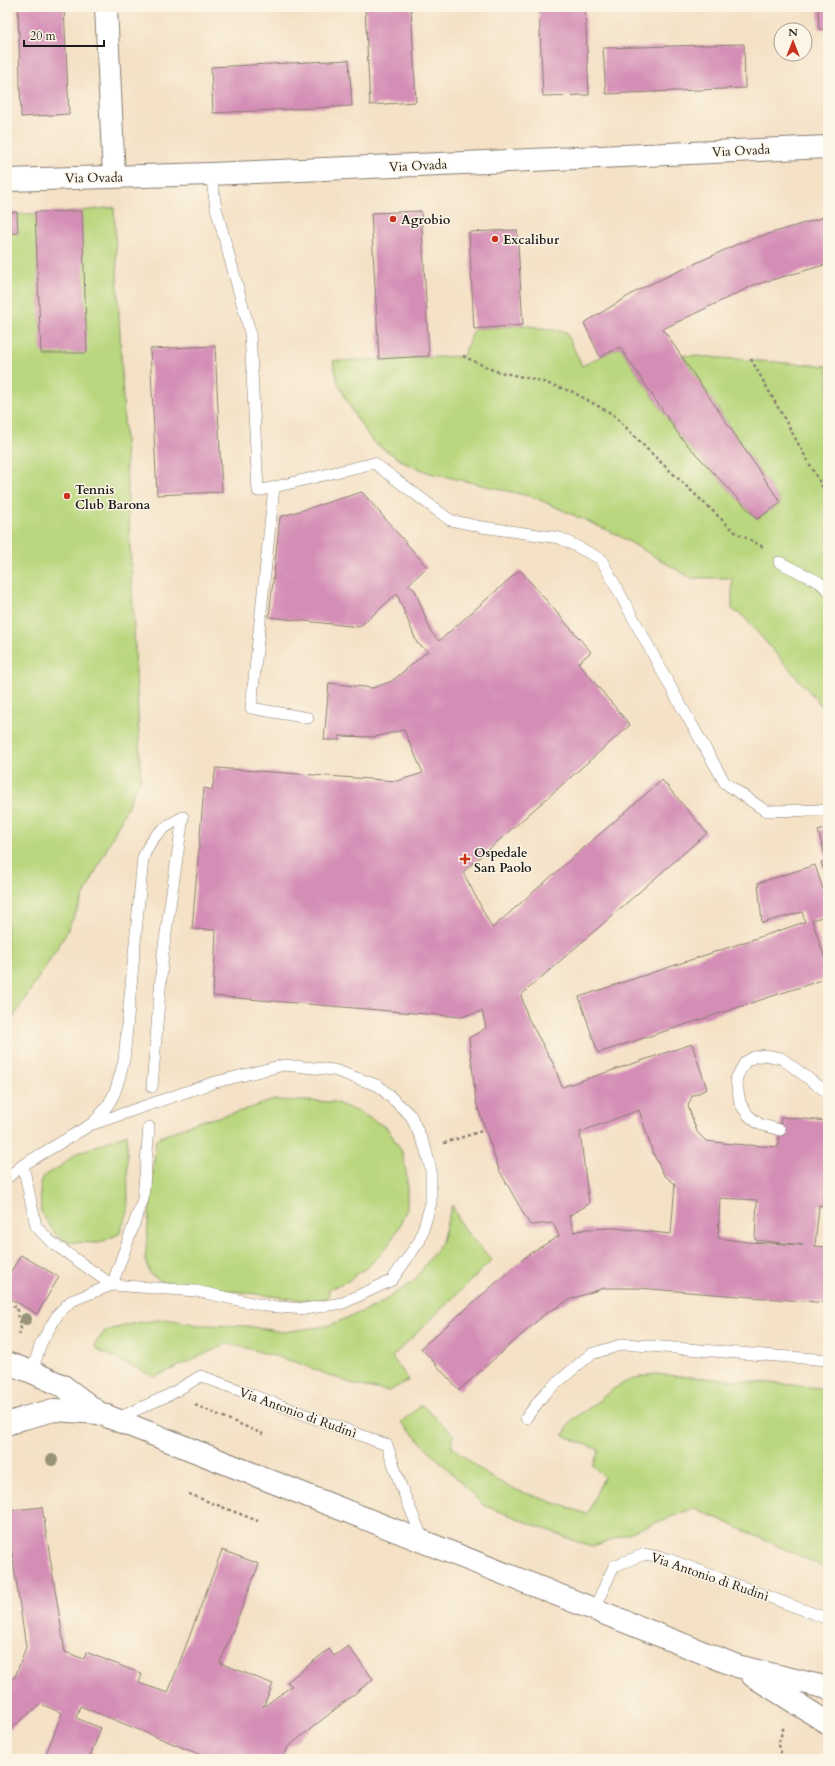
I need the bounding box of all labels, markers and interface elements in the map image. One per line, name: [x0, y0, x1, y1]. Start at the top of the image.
scale bar: [24, 22, 104, 48]
north arrow: [773, 22, 813, 62]
text: N: [788, 25, 798, 40]
text: 20 m: [30, 28, 57, 44]
street label: Via Ovada: [711, 140, 771, 162]
street label: Via Ovada: [388, 155, 448, 177]
street label: Via Ovada: [65, 168, 124, 188]
place label: Agrobio: [401, 211, 451, 229]
marker: Agrobio: [388, 214, 398, 224]
place label: Excalibur: [503, 231, 560, 249]
marker: Excalibur: [490, 234, 500, 244]
place label: Tennis Club Barona: [75, 481, 151, 514]
marker: Tennis Club Barona: [62, 491, 72, 501]
place label: Ospedale San Paolo: [474, 844, 532, 877]
marker: Ospedale San Paolo: [459, 853, 471, 865]
street label: Via Antonio di Rudinì: [237, 1383, 359, 1443]
street label: Via Antonio di Rudinì: [648, 1548, 771, 1606]

